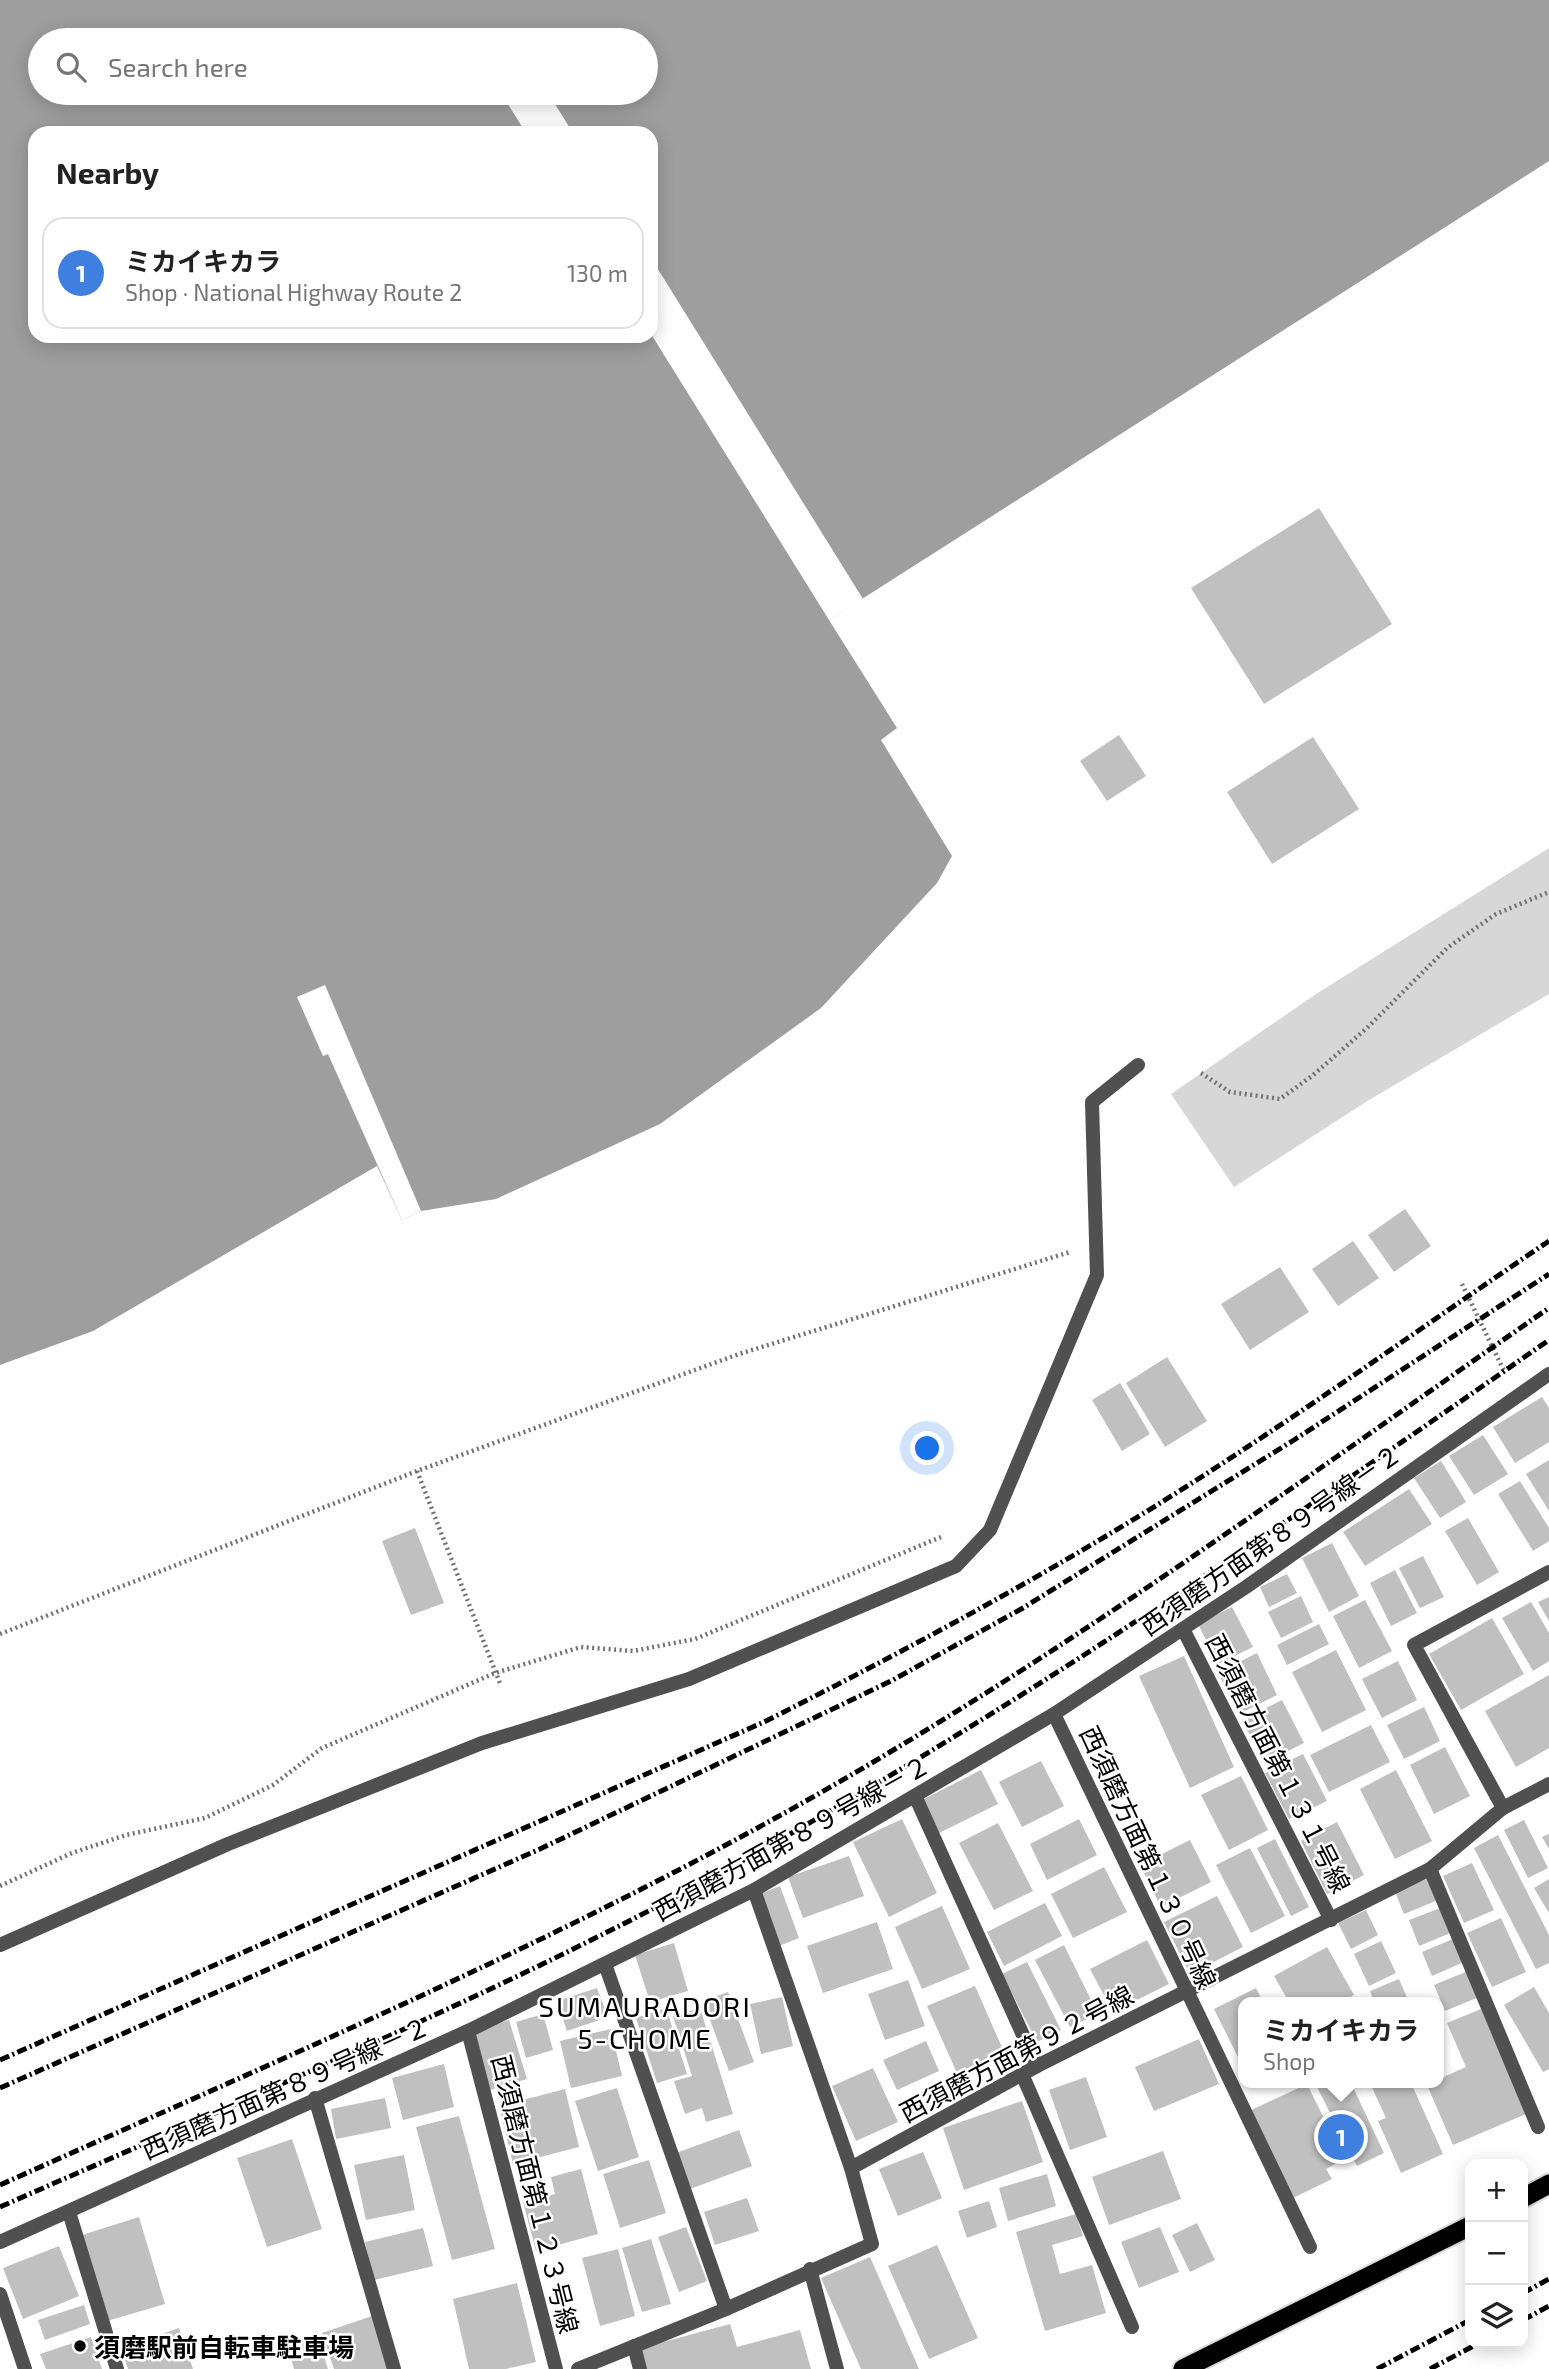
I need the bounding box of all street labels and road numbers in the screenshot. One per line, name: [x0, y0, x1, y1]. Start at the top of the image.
street label: 西須磨方面第８９号線－２: [1133, 1437, 1407, 1641]
street label: 西須磨方面第１３１号線: [1200, 1629, 1358, 1897]
street label: 西須磨方面第１３０号線: [1075, 1721, 1223, 1993]
street label: 西須磨方面第８９号線－２: [647, 1748, 935, 1926]
street label: 西須磨方面第９２号線: [894, 1978, 1138, 2128]
street label: 西須磨方面第８９号線－２: [136, 2009, 434, 2165]
street label: 西須磨方面第１２３号線: [486, 2051, 586, 2337]

